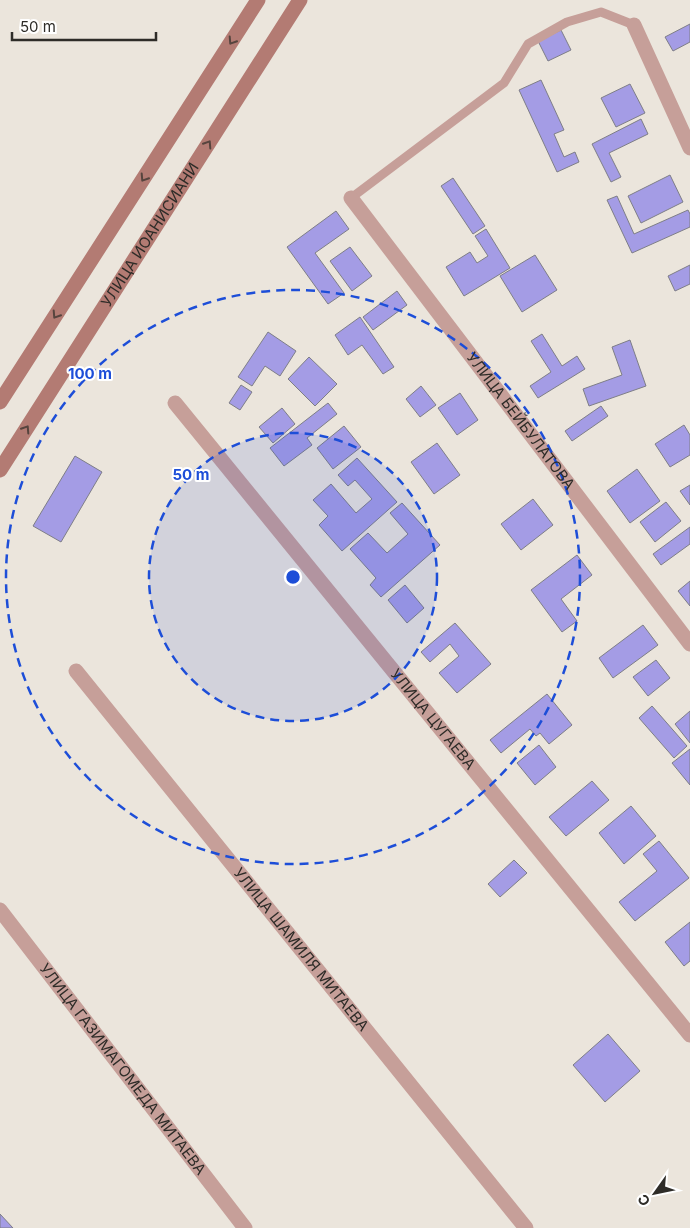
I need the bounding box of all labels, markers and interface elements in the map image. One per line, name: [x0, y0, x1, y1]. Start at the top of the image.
scale bar: [12, 10, 156, 42]
text: 50 m: [20, 17, 56, 36]
one-way arrow: [228, 36, 238, 45]
one-way arrow: [202, 141, 211, 150]
street label: УЛИЦА ИОАНИСИАНИ: [97, 159, 203, 310]
one-way arrow: [140, 172, 150, 181]
one-way arrow: [53, 309, 62, 318]
street label: УЛИЦА БЕЙБУЛАТОВА: [463, 348, 579, 493]
text: 100 m: [68, 364, 112, 383]
one-way arrow: [20, 425, 30, 434]
text: 50 m: [173, 465, 209, 484]
centre of rings: [284, 568, 302, 586]
street label: УЛИЦА ЦУГАЕВА: [386, 665, 480, 773]
street label: УЛИЦА ШАМИЛЯ МИТАЕВА: [230, 863, 373, 1035]
street label: УЛИЦА ГАЗИМАГОМЕДА МИТАЕВА: [36, 959, 210, 1178]
north arrow: [630, 1168, 680, 1218]
text: С: [634, 1191, 654, 1209]

